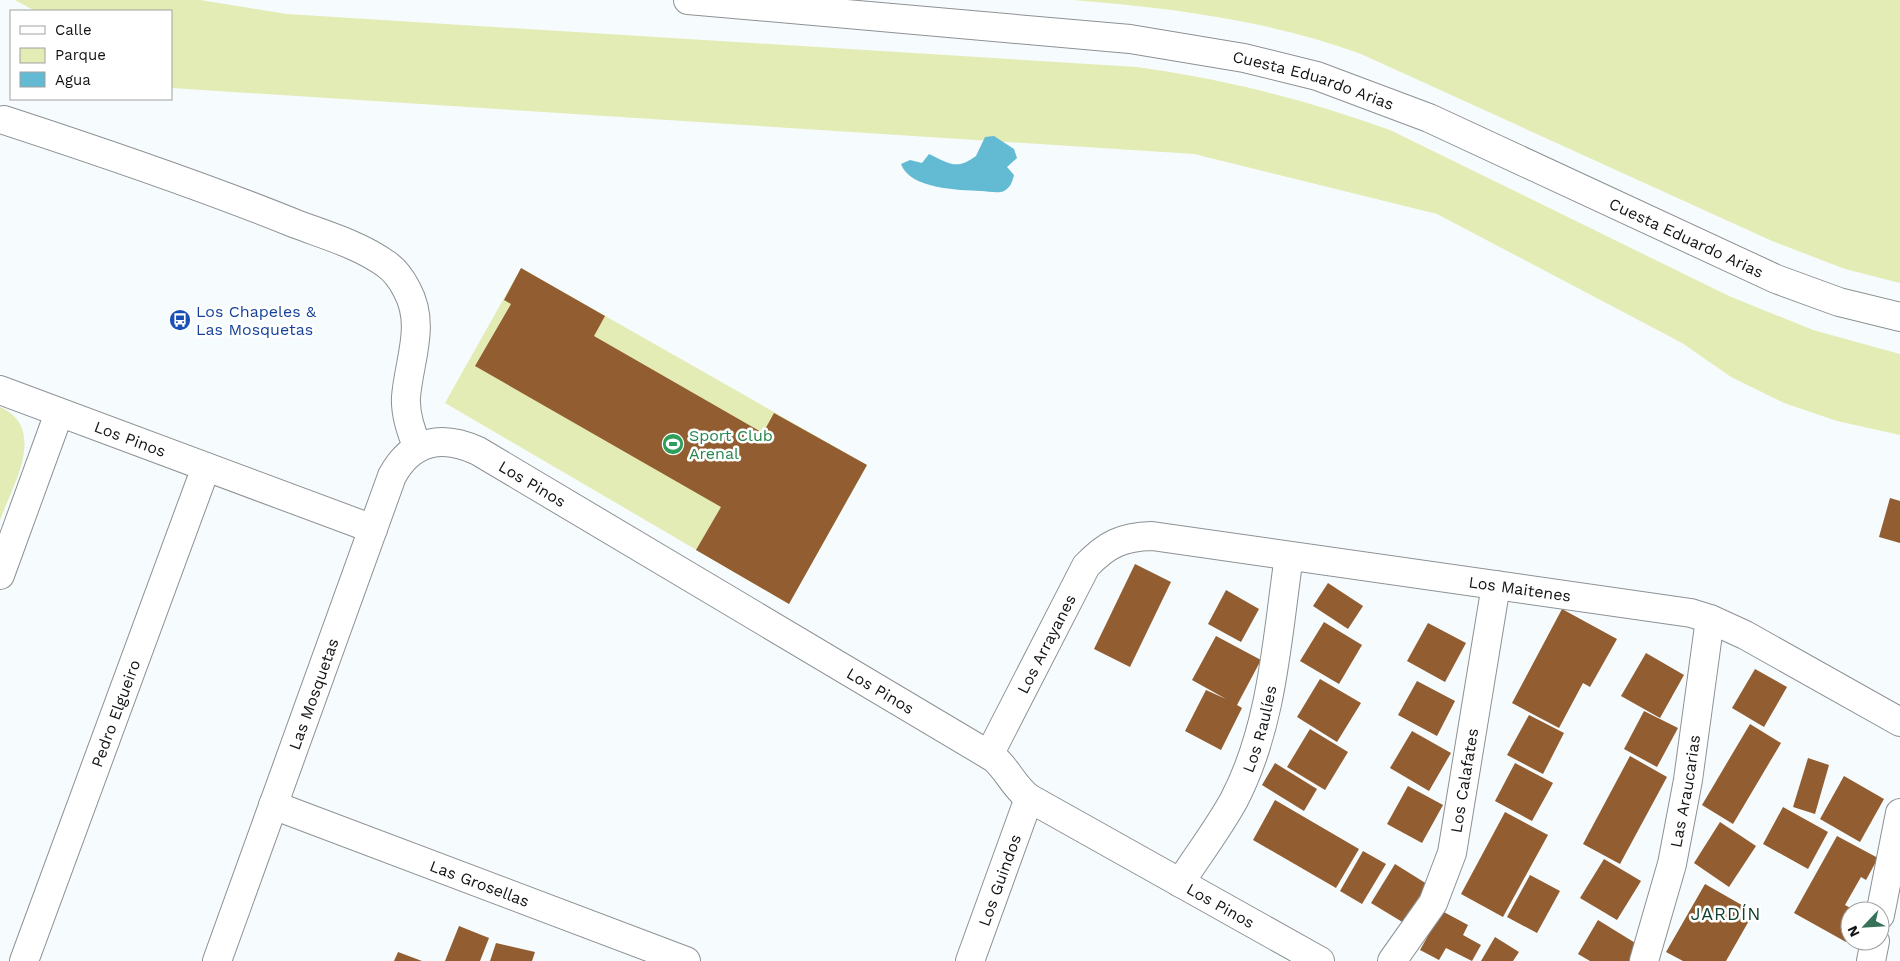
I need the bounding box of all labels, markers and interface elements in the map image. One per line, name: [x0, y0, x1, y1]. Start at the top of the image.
legend: [10, 10, 172, 100]
text: Calle: [55, 21, 92, 39]
text: Parque: [55, 46, 106, 64]
street label: Cuesta Eduardo Arias: [1231, 47, 1396, 114]
text: Agua: [55, 71, 91, 89]
street label: Cuesta Eduardo Arias: [1606, 194, 1766, 282]
place label: Los Chapeles & Las Mosquetas: [196, 302, 317, 339]
bus stop icon: Los Chapeles & Las Mosquetas: [168, 308, 192, 332]
street label: Los Pinos: [92, 417, 168, 461]
place label: Sport Club Arenal: [689, 426, 773, 463]
sports icon: Sport Club Arenal: [661, 432, 685, 456]
street label: Los Pinos: [495, 457, 569, 511]
street label: Los Maitenes: [1467, 572, 1572, 606]
street label: Los Arrayanes: [1013, 591, 1080, 697]
street label: Las Mosquetas: [285, 636, 343, 752]
street label: Pedro Elgueiro: [87, 657, 144, 770]
street label: Los Pinos: [843, 664, 917, 718]
street label: Los Raulíes: [1239, 684, 1280, 775]
street label: Los Calafates: [1446, 727, 1482, 834]
street label: Las Araucarias: [1666, 734, 1704, 849]
street label: Los Guindos: [974, 832, 1025, 929]
street label: Las Grosellas: [427, 856, 532, 911]
street label: Los Pinos: [1183, 879, 1258, 932]
north arrow: [1840, 901, 1890, 951]
district label: JARDÍN: [1690, 903, 1762, 924]
text: N: [1844, 923, 1863, 940]

